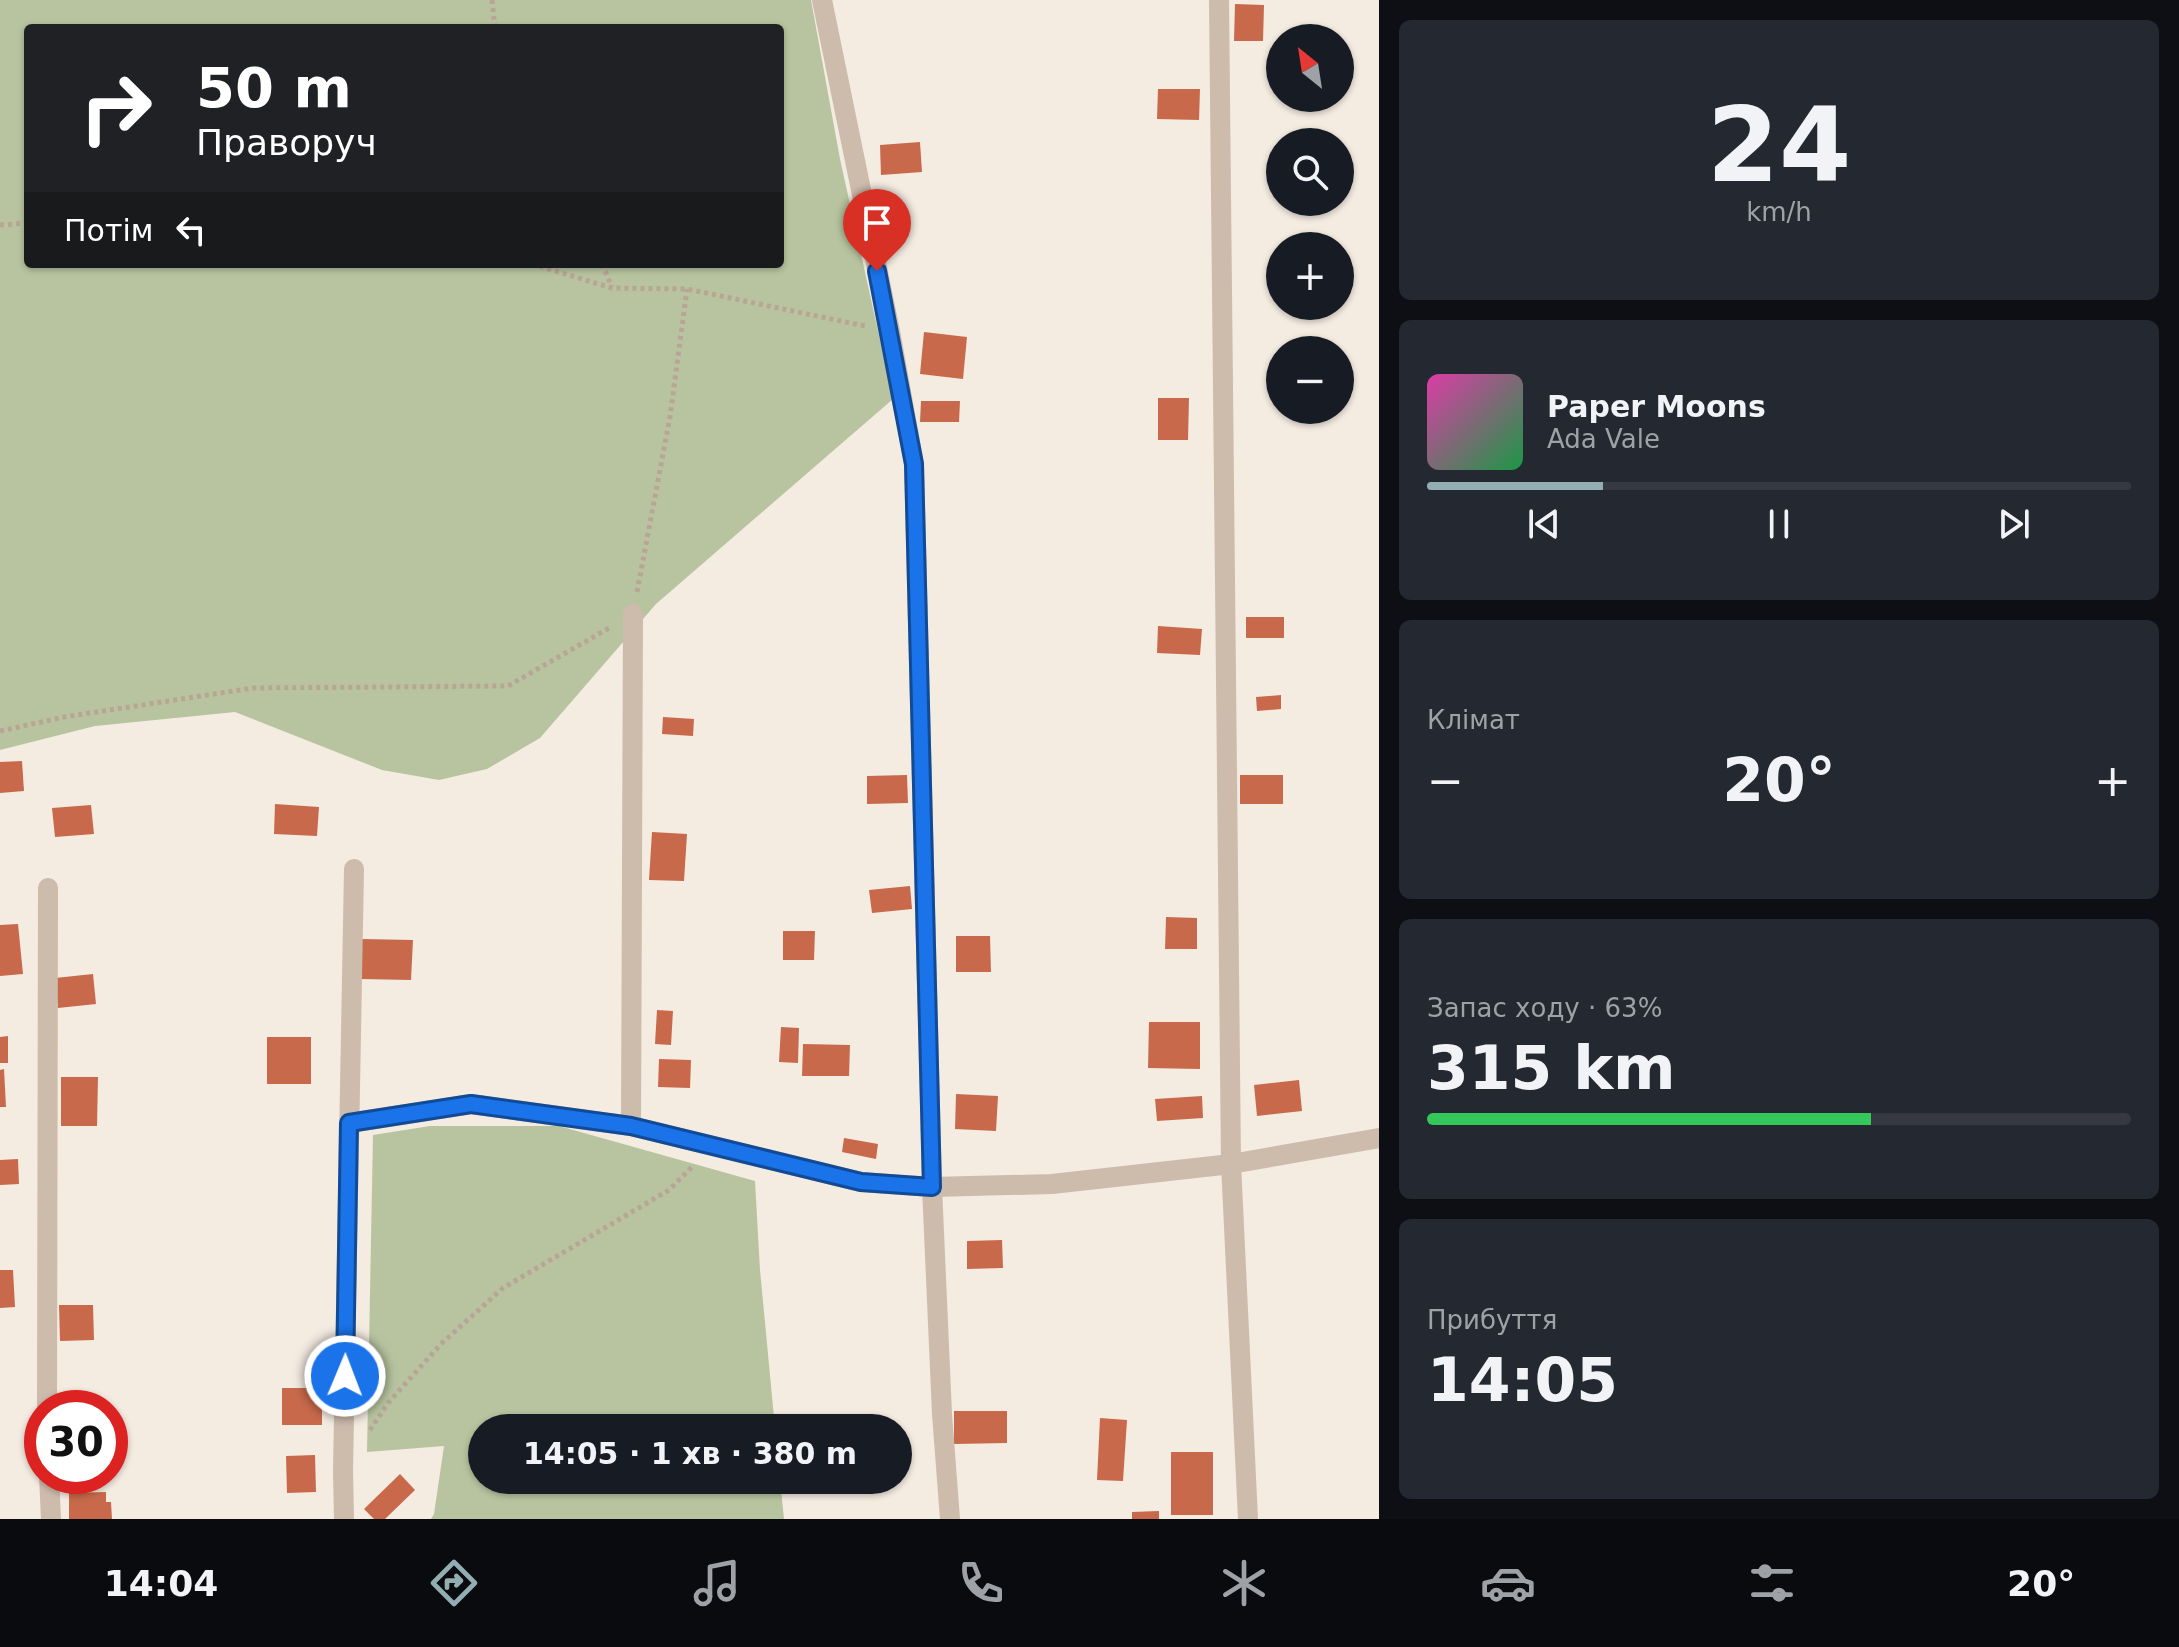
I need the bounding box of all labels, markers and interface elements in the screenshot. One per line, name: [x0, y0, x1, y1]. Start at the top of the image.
north arrow: [1266, 24, 1354, 112]
map controls: [1266, 24, 1354, 424]
text: 50 m: [196, 55, 352, 120]
icon: right: [64, 56, 168, 160]
text: 24: [1707, 84, 1851, 206]
text: Праворуч: [196, 122, 377, 163]
button: search: [1266, 128, 1354, 216]
pin: [843, 189, 911, 271]
text: km/h: [1746, 197, 1812, 227]
icon: arrive: [855, 201, 899, 245]
icon: left: [169, 208, 213, 252]
text: Потім: [64, 213, 153, 248]
button: +: [1266, 232, 1354, 320]
button: −: [1266, 336, 1354, 424]
text: Paper Moons: [1547, 389, 1766, 424]
text: Ada Vale: [1547, 424, 1660, 454]
icon: previous: [1522, 502, 1566, 546]
icon: pause: [1757, 502, 1801, 546]
icon: next: [1992, 502, 2036, 546]
text: Клімат: [1427, 705, 1520, 735]
text: 20°: [1722, 745, 1836, 815]
text: −: [1427, 755, 1464, 806]
text: +: [2094, 755, 2131, 806]
text: Запас ходу · 63%: [1427, 993, 1662, 1023]
text: 315 km: [1427, 1033, 1676, 1103]
text: Прибуття: [1427, 1305, 1557, 1335]
position arrow: [303, 1334, 387, 1418]
text: 14:05: [1427, 1345, 1618, 1415]
speed limit sign: 30: [24, 1390, 128, 1494]
text: 14:05 · 1 хв · 380 m: [523, 1436, 857, 1471]
icon: directions: [426, 1555, 482, 1611]
icon: music: [689, 1555, 745, 1611]
icon: phone: [953, 1555, 1009, 1611]
icon: climate: [1216, 1555, 1272, 1611]
icon: car: [1480, 1555, 1536, 1611]
icon: filters: [1744, 1555, 1800, 1611]
text: 14:04: [104, 1563, 218, 1604]
text: 20°: [2007, 1563, 2075, 1604]

